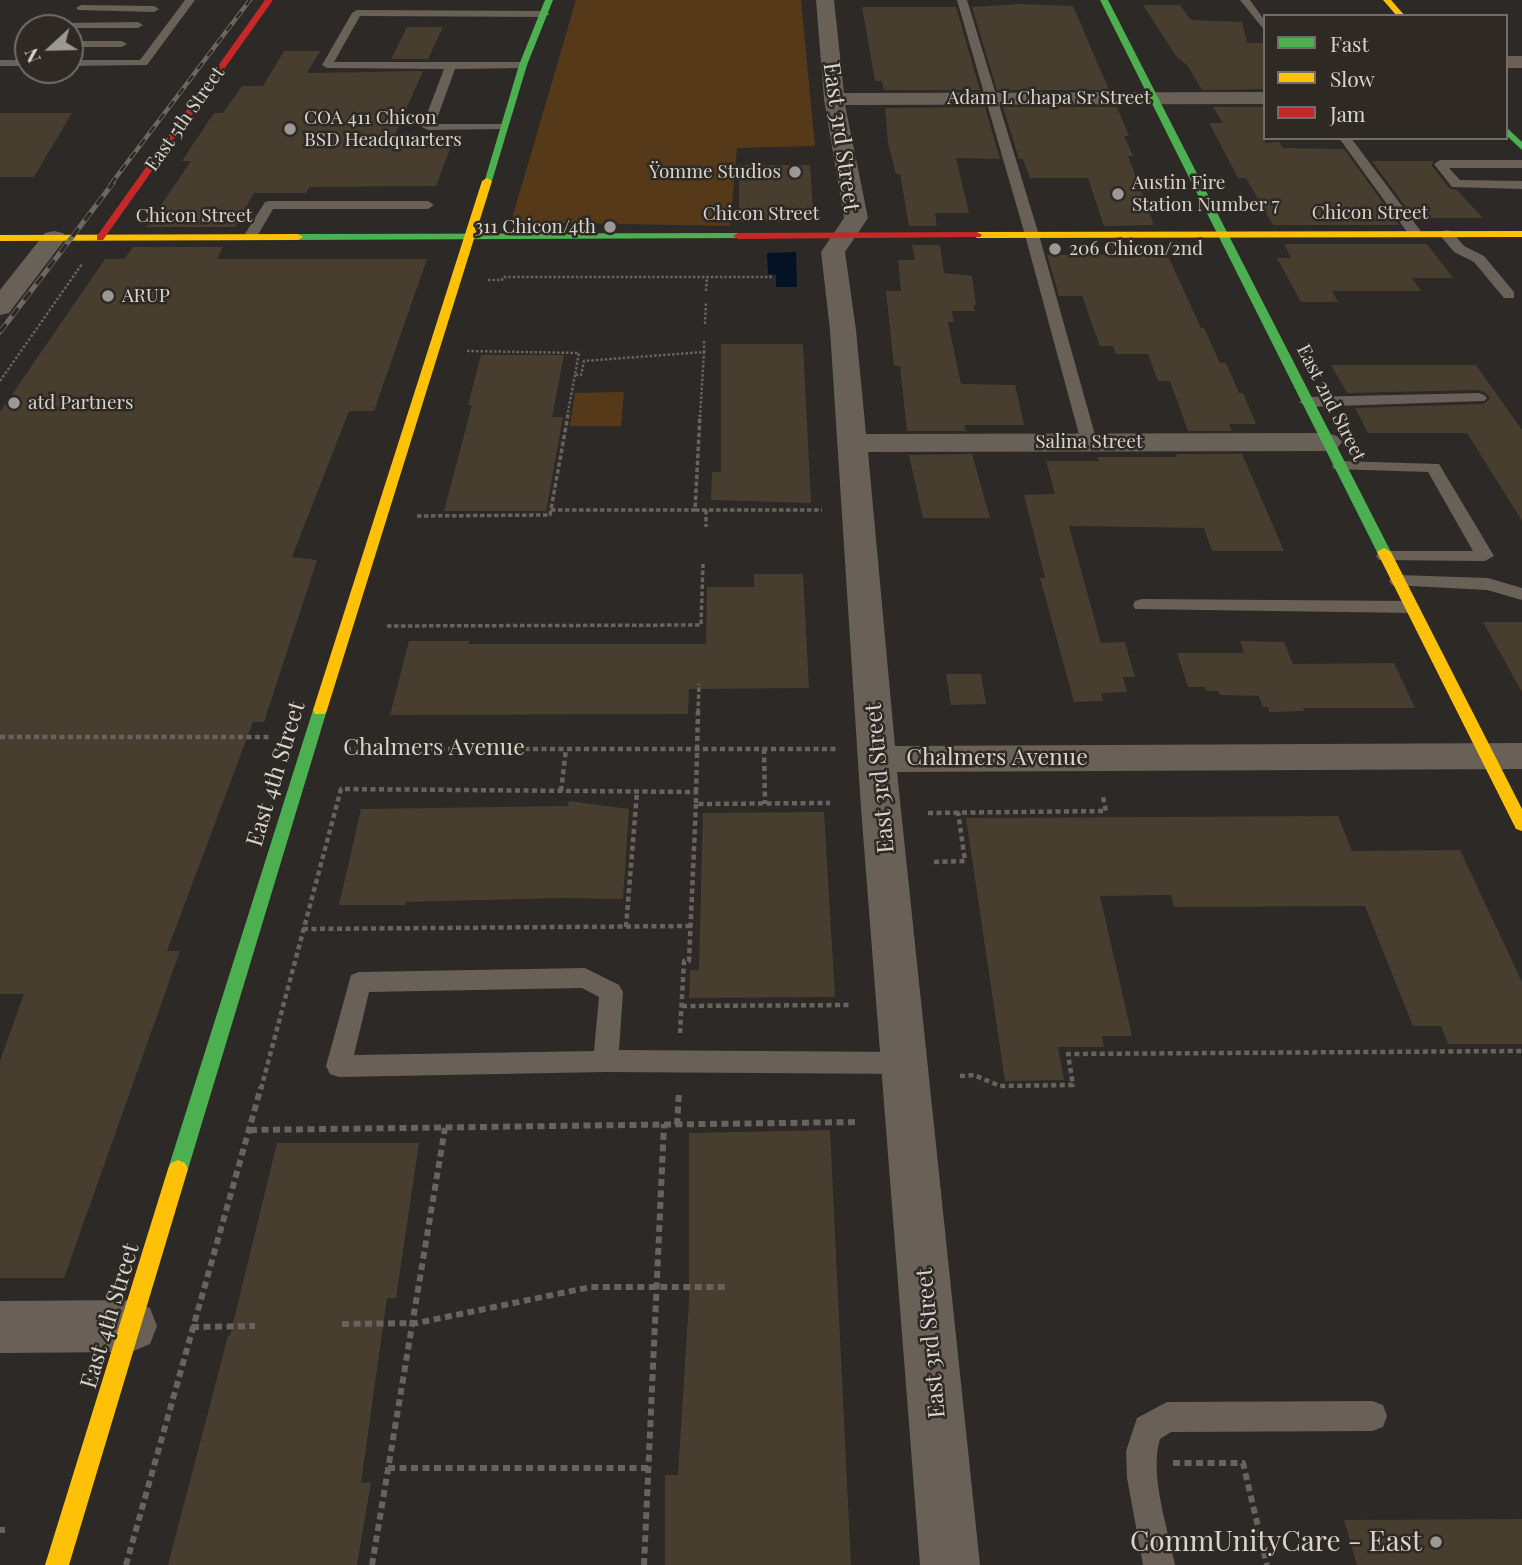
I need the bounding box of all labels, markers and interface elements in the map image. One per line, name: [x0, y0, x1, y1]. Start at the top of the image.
north arrow: [14, 14, 84, 84]
legend: [1263, 14, 1508, 140]
text: Fast: [1330, 29, 1369, 57]
text: N: [17, 45, 46, 67]
street label: East 3rd Street: [817, 61, 865, 213]
street label: East 5th Street: [141, 62, 229, 176]
text: Slow: [1330, 64, 1375, 92]
street label: Adam L Chapa Sr Street: [947, 87, 1151, 109]
text: Jam: [1330, 99, 1366, 127]
place label: COA 411 Chicon BSD Headquarters: [304, 107, 462, 151]
marker: COA 411 Chicon BSD Headquarters: [282, 121, 298, 137]
place label: Ÿomme Studios: [649, 161, 781, 183]
marker: Ÿomme Studios: [787, 164, 803, 180]
place label: Austin Fire Station Number 7: [1132, 172, 1279, 216]
marker: Austin Fire Station Number 7: [1110, 186, 1126, 202]
street label: Chicon Street: [1312, 202, 1428, 224]
street label: Chicon Street: [703, 203, 819, 225]
street label: Chicon Street: [136, 205, 252, 227]
place label: 311 Chicon/4th: [475, 216, 596, 238]
marker: 311 Chicon/4th: [602, 219, 618, 235]
place label: 206 Chicon/2nd: [1069, 238, 1203, 260]
marker: 206 Chicon/2nd: [1047, 241, 1063, 257]
place label: ARUP: [122, 285, 170, 307]
marker: ARUP: [100, 288, 116, 304]
street label: East 2nd Street: [1292, 341, 1370, 465]
place label: atd Partners: [28, 392, 133, 414]
marker: atd Partners: [6, 395, 22, 411]
street label: Salina Street: [1035, 431, 1143, 453]
street label: East 4th Street: [241, 698, 311, 850]
street label: East 3rd Street: [860, 702, 900, 854]
street label: Chalmers Avenue: [343, 734, 525, 762]
street label: Chalmers Avenue: [906, 744, 1088, 772]
street label: East 4th Street: [75, 1240, 145, 1392]
street label: East 3rd Street: [911, 1267, 951, 1419]
place label: CommUnityCare - East: [1130, 1525, 1422, 1559]
marker: CommUnityCare - East: [1428, 1534, 1444, 1550]

